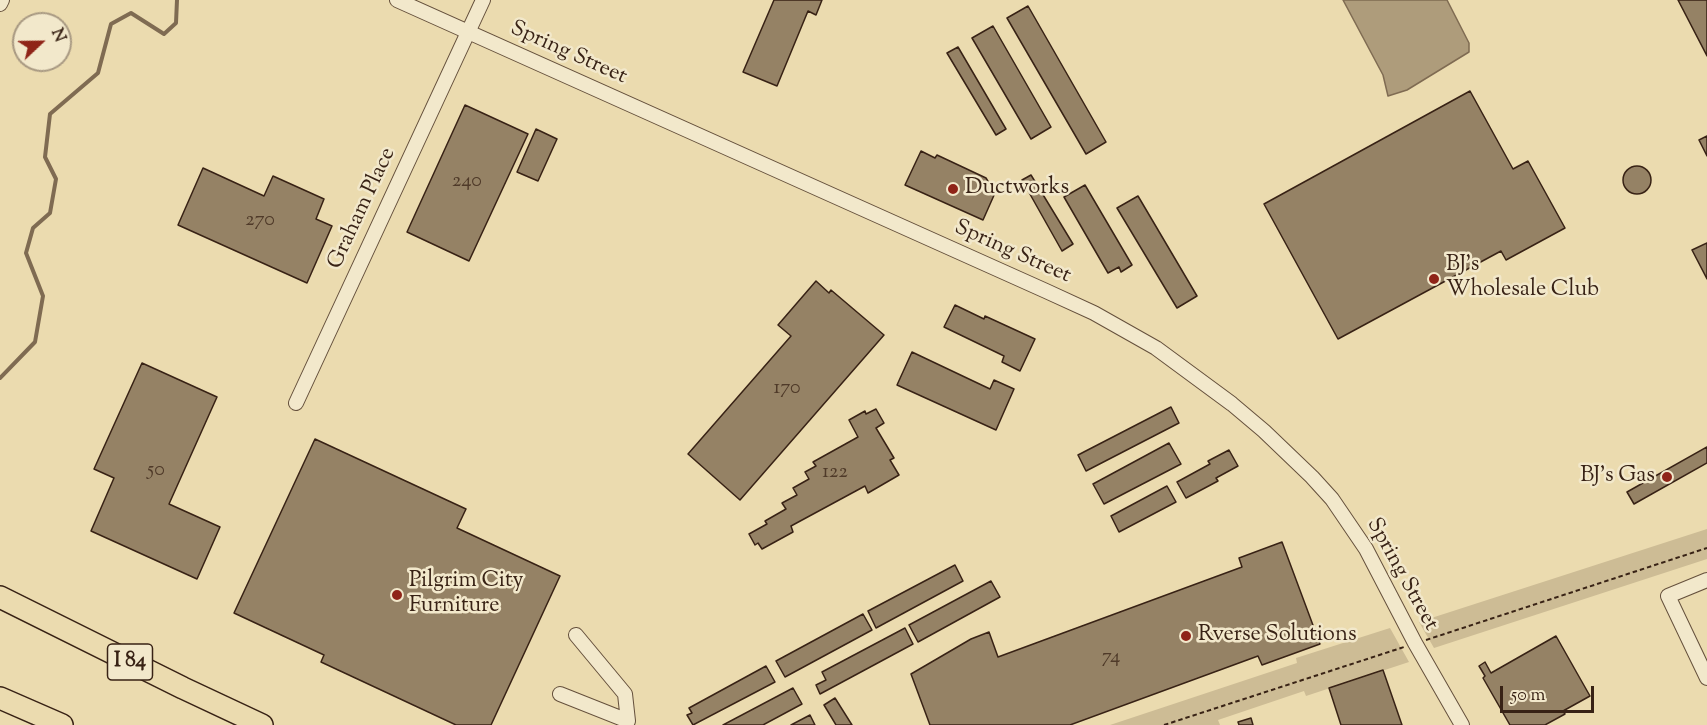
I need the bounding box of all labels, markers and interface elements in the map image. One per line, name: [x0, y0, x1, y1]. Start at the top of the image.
north arrow: [12, 12, 72, 72]
street label: Spring Street: [506, 17, 630, 91]
text: N: [44, 26, 70, 46]
street label: Graham Place: [323, 144, 403, 274]
house number: 240: [452, 171, 482, 195]
place label: Ductworks: [965, 176, 1069, 202]
marker: Ductworks: [946, 182, 960, 196]
house number: 270: [245, 210, 275, 234]
street label: Spring Street: [950, 216, 1074, 290]
place label: BJ's Wholesale Club: [1446, 253, 1599, 304]
marker: BJ's Wholesale Club: [1427, 272, 1441, 286]
house number: 170: [773, 378, 801, 402]
house number: 50: [147, 460, 165, 484]
house number: 122: [822, 462, 848, 486]
place label: BJ's Gas: [1580, 464, 1655, 490]
marker: BJ's Gas: [1660, 470, 1674, 484]
street label: Spring Street: [1359, 514, 1443, 636]
place label: Pilgrim City Furniture: [409, 569, 523, 620]
marker: Pilgrim City Furniture: [390, 588, 404, 602]
place label: Rverse Solutions: [1198, 623, 1357, 649]
marker: Rverse Solutions: [1179, 629, 1193, 643]
road number: I 84: [108, 644, 152, 680]
house number: 74: [1102, 647, 1120, 671]
scale bar: [1503, 674, 1598, 712]
text: 50 m: [1511, 683, 1545, 709]

